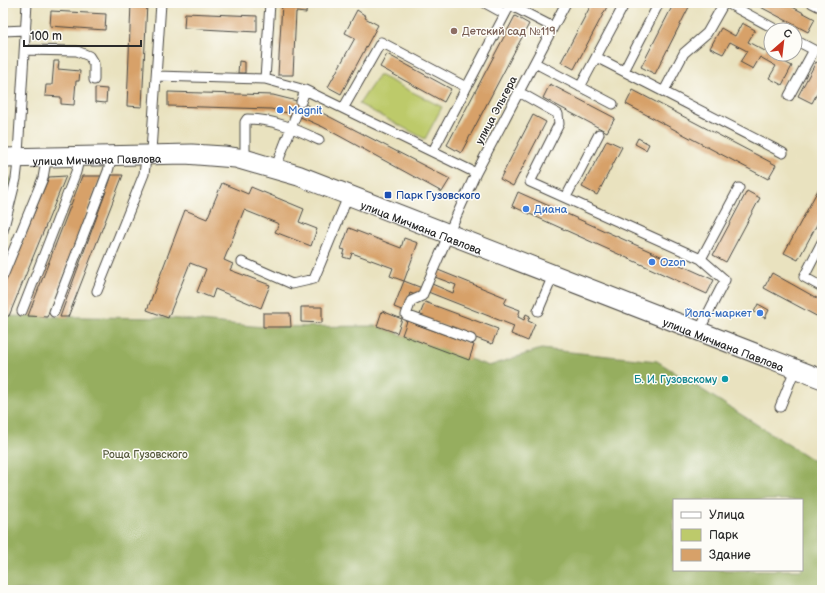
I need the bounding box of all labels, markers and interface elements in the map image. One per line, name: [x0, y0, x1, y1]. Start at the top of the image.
scale bar: [24, 22, 141, 48]
north arrow: [763, 22, 803, 62]
place label: Детский сад №119: [462, 25, 556, 38]
marker: Детский сад №119: [449, 26, 459, 36]
text: С: [781, 26, 794, 41]
text: 100 m: [30, 29, 62, 44]
street label: улица Эльгера: [473, 73, 520, 147]
place label: Magnit: [288, 104, 323, 117]
marker: Magnit: [275, 105, 285, 115]
street label: улица Мичмана Павлова: [32, 153, 162, 168]
place label: Парк Гузовского: [396, 189, 481, 202]
marker: Парк Гузовского: [383, 190, 393, 200]
street label: улица Мичмана Павлова: [359, 199, 484, 258]
place label: Диана: [534, 203, 568, 216]
marker: Диана: [521, 204, 531, 214]
place label: Ozon: [660, 256, 686, 269]
marker: Ozon: [647, 257, 657, 267]
place label: Йола-маркет: [684, 307, 752, 320]
marker: Йола-маркет: [755, 308, 765, 318]
street label: улица Мичмана Павлова: [661, 316, 786, 375]
place label: Б. И. Гузовскому: [634, 373, 717, 386]
marker: Б. И. Гузовскому: [720, 374, 730, 384]
park label: Роща Гузовского: [102, 448, 188, 461]
legend: [673, 499, 803, 571]
text: Улица: [709, 508, 745, 523]
text: Парк: [709, 528, 739, 543]
text: Здание: [709, 548, 751, 563]

